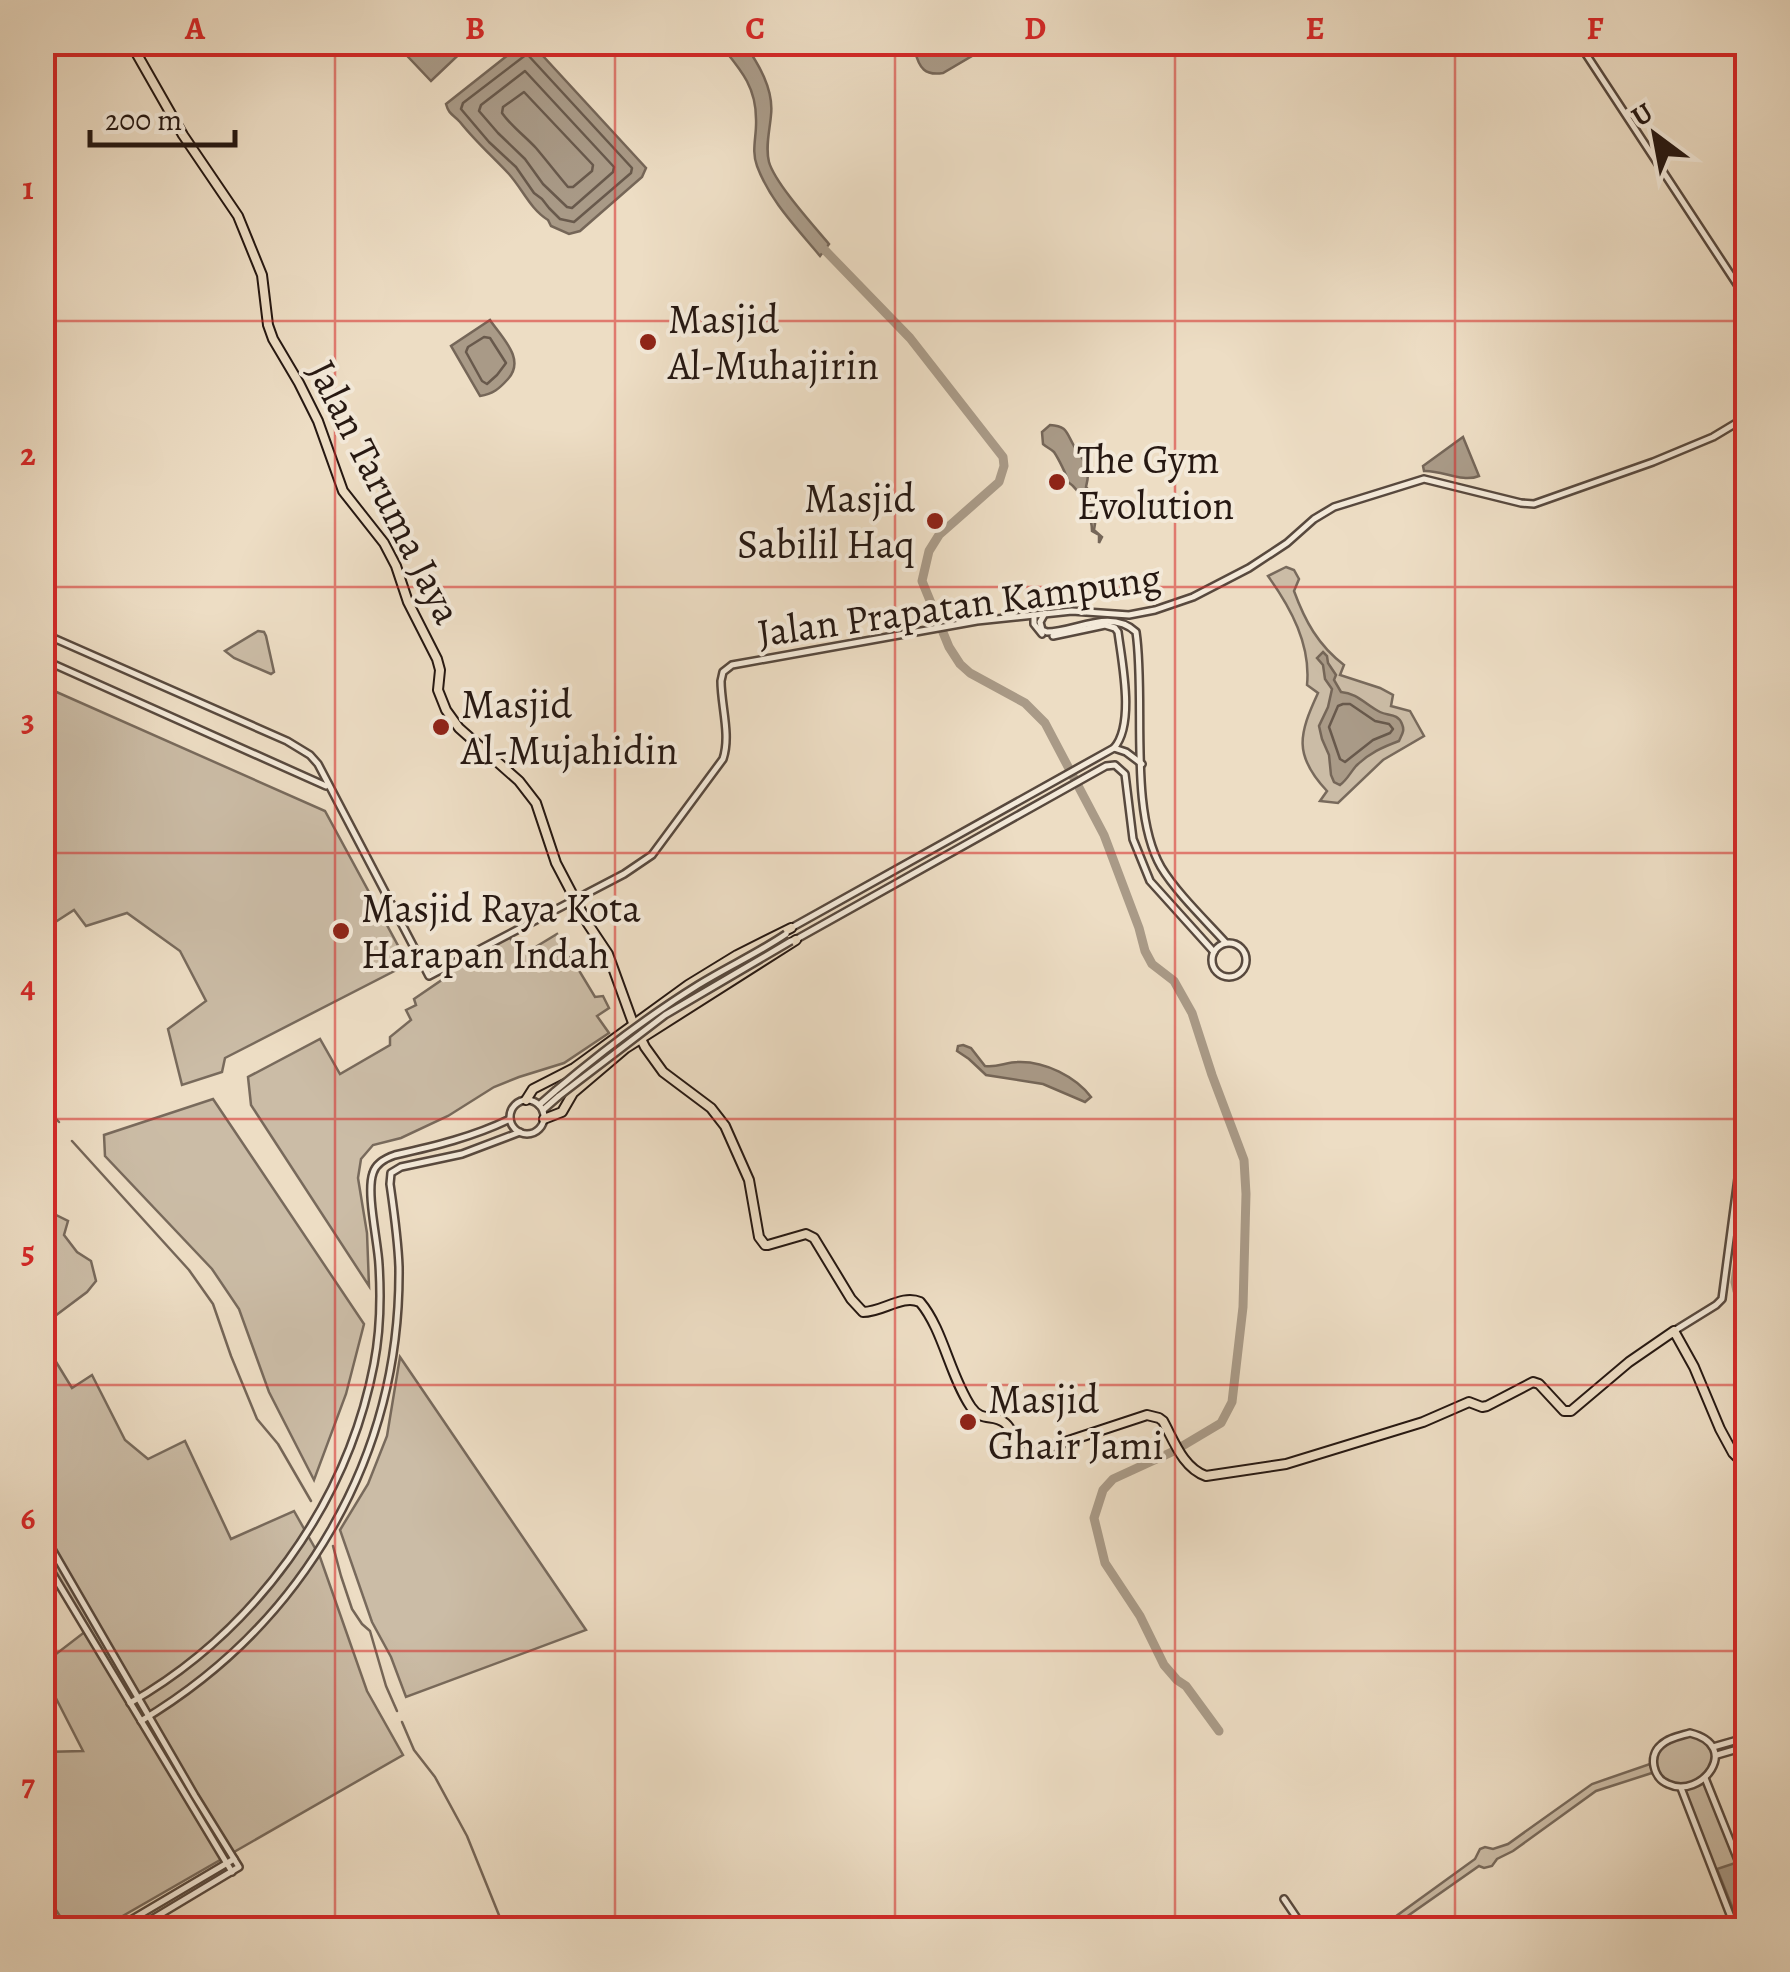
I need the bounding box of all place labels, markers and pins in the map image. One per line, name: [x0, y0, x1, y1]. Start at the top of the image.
place label: Masjid Al-Muhajirin: [667, 292, 879, 393]
marker: Masjid Al-Muhajirin: [637, 331, 659, 353]
place label: The Gym Evolution: [1077, 432, 1234, 533]
place label: Masjid Sabilil Haq: [737, 471, 916, 572]
marker: The Gym Evolution: [1046, 471, 1068, 493]
marker: Masjid Sabilil Haq: [924, 510, 946, 532]
place label: Masjid Al-Mujahidin: [460, 677, 678, 778]
marker: Masjid Al-Mujahidin: [430, 716, 452, 738]
place label: Masjid Raya Kota Harapan Indah: [361, 881, 641, 982]
marker: Masjid Raya Kota Harapan Indah: [330, 920, 352, 942]
place label: Masjid Ghair Jami: [988, 1372, 1164, 1473]
marker: Masjid Ghair Jami: [957, 1411, 979, 1433]

